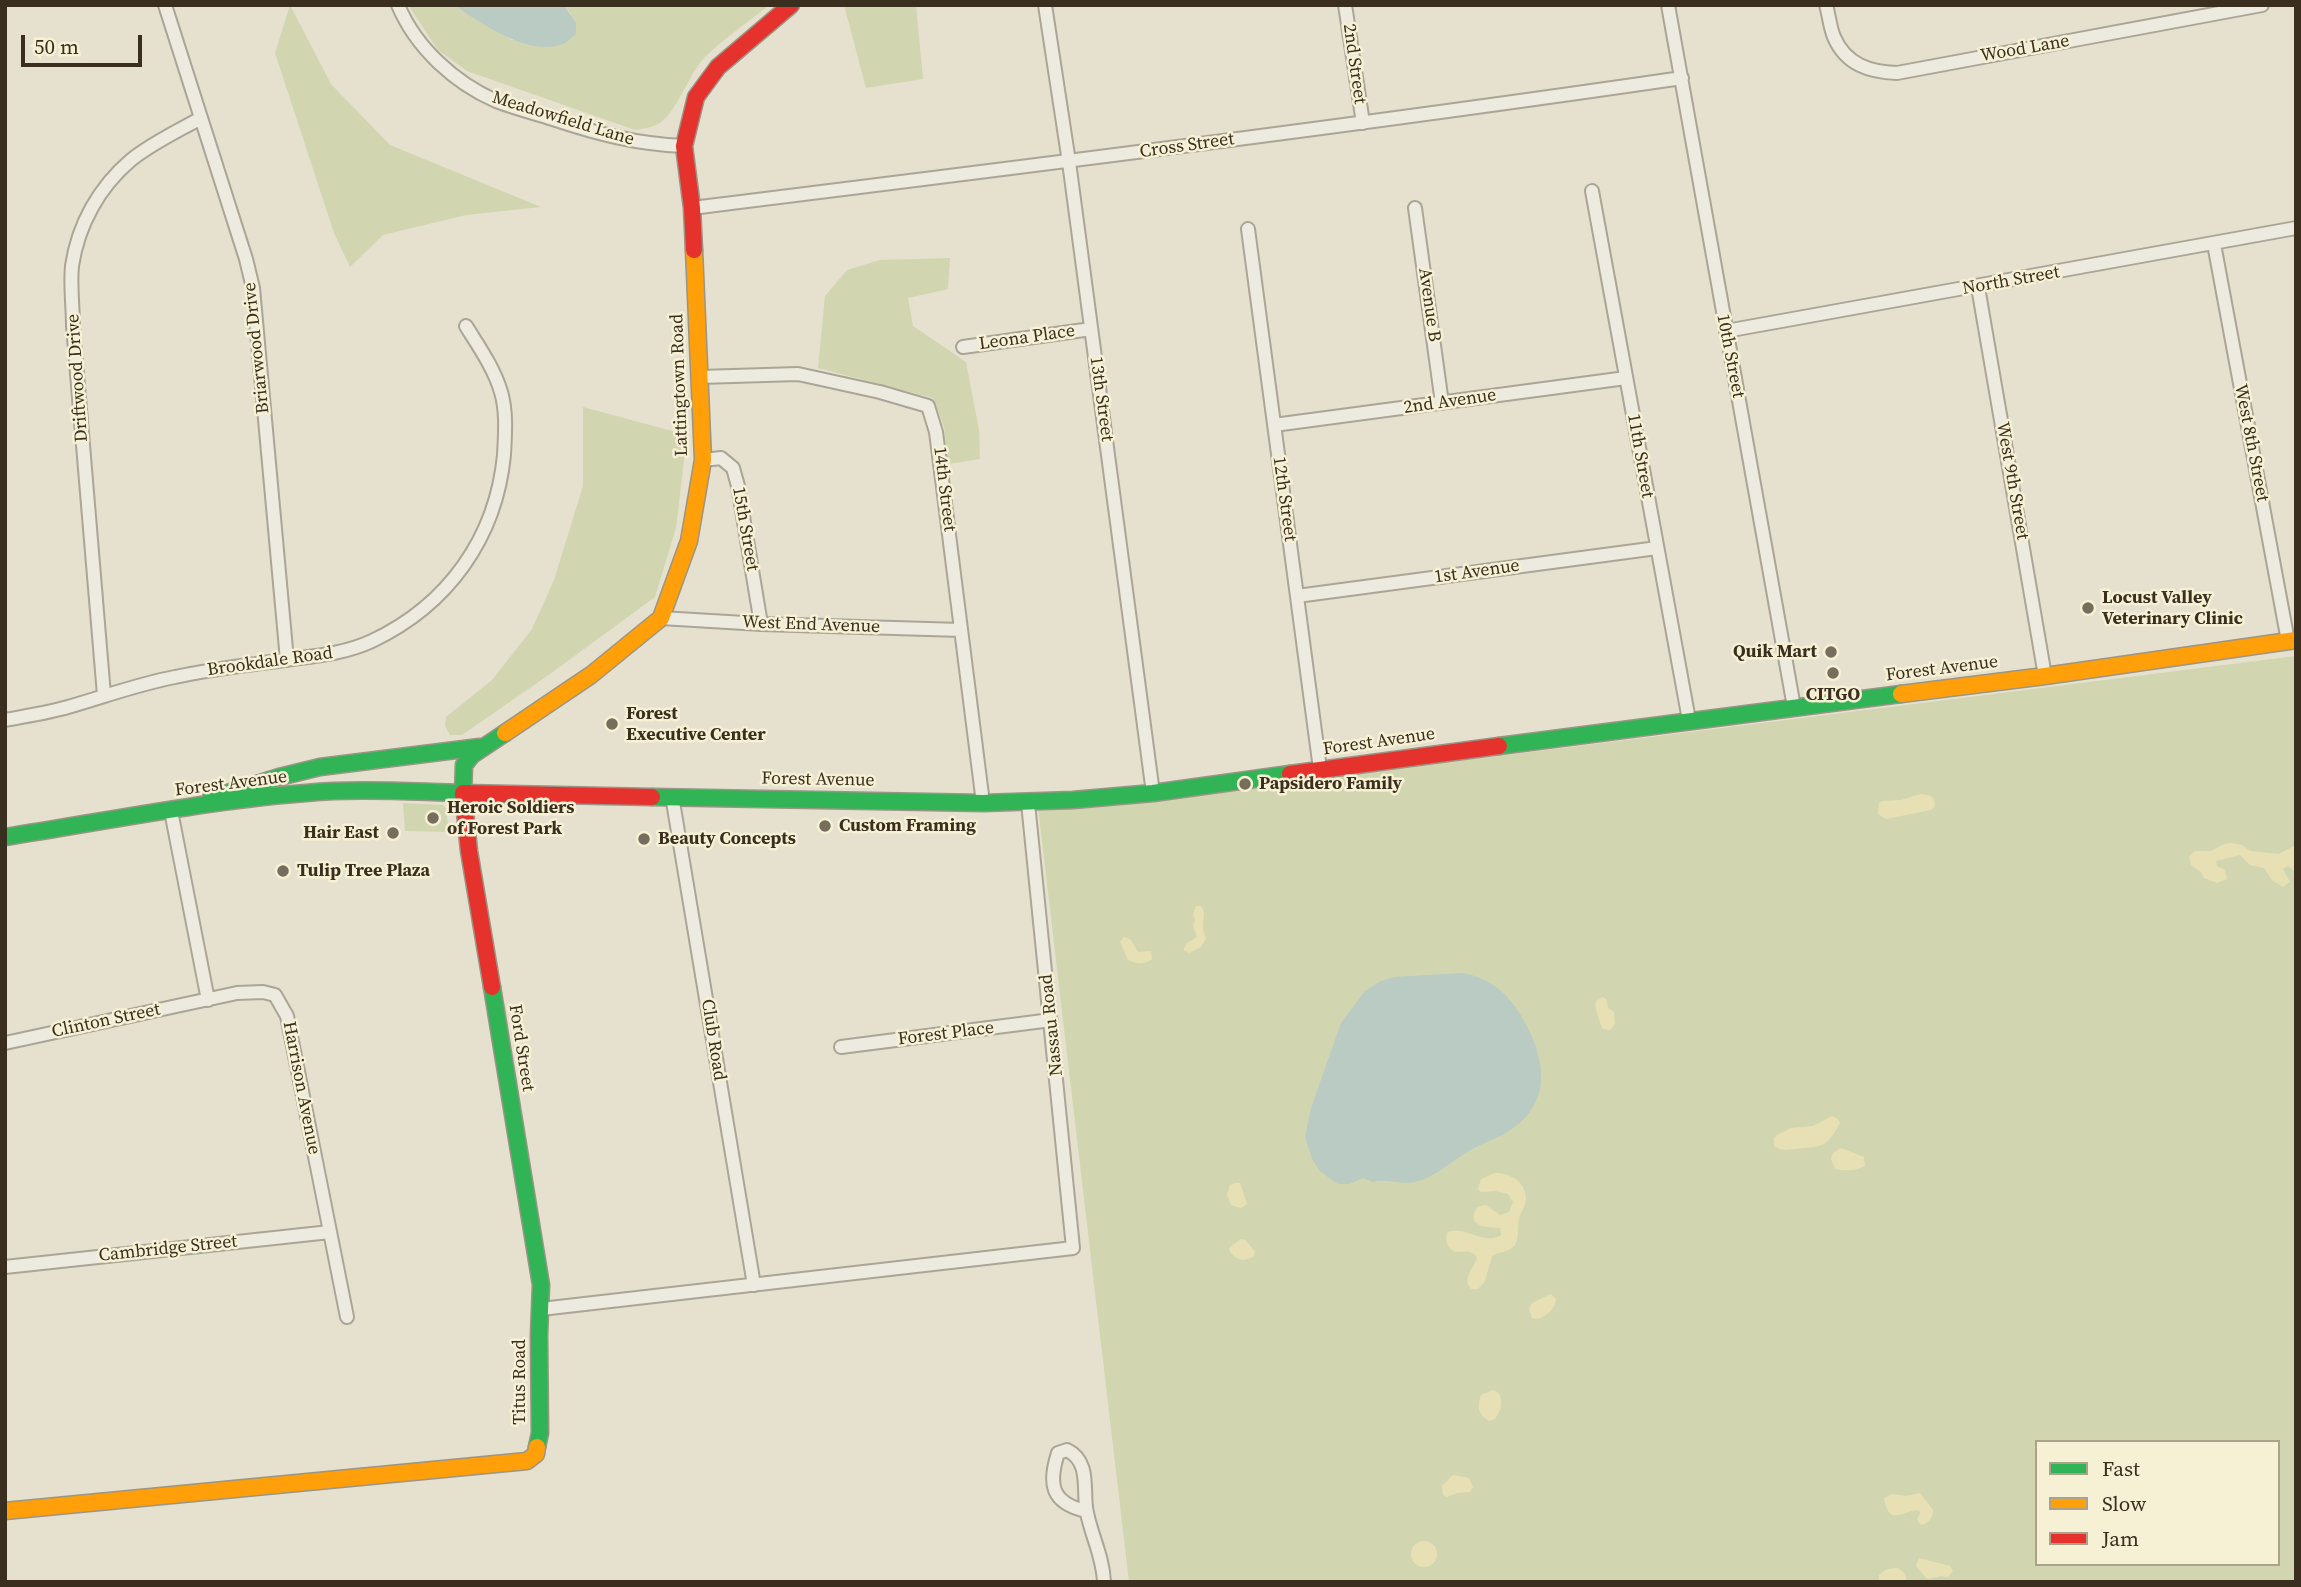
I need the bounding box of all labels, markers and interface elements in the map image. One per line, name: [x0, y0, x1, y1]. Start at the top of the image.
scale bar: [24, 21, 145, 65]
street label: 2nd Street: [1338, 22, 1370, 106]
street label: Wood Lane: [1979, 31, 2071, 67]
text: 50 m: [34, 32, 79, 61]
street label: Meadowfield Lane: [489, 87, 637, 151]
street label: Cross Street: [1138, 129, 1236, 163]
street label: North Street: [1961, 262, 2061, 300]
street label: Avenue B: [1413, 267, 1445, 343]
street label: Briarwood Drive: [239, 281, 275, 415]
street label: 10th Street: [1711, 312, 1749, 400]
street label: Driftwood Drive: [63, 313, 93, 443]
street label: Lattingtown Road: [667, 313, 693, 457]
street label: Leona Place: [977, 321, 1077, 355]
street label: 13th Street: [1084, 355, 1118, 443]
street label: West 8th Street: [2229, 382, 2273, 504]
street label: 2nd Avenue: [1402, 385, 1498, 419]
street label: 11th Street: [1622, 412, 1658, 500]
street label: West 9th Street: [1991, 420, 2033, 542]
street label: 14th Street: [928, 445, 960, 533]
street label: 12th Street: [1267, 455, 1301, 543]
street label: 15th Street: [727, 485, 763, 573]
street label: 1st Avenue: [1433, 555, 1521, 589]
place label: Locust Valley Veterinary Clinic: [2102, 587, 2243, 630]
marker: Locust Valley Veterinary Clinic: [2080, 600, 2096, 616]
street label: West End Avenue: [742, 612, 880, 638]
place label: Quik Mart: [1733, 641, 1817, 663]
street label: Brookdale Road: [206, 642, 334, 682]
marker: Quik Mart: [1823, 644, 1839, 660]
street label: Forest Avenue: [1885, 651, 1999, 687]
marker: CITGO: [1825, 665, 1841, 681]
place label: CITGO: [1806, 684, 1860, 706]
place label: Forest Executive Center: [626, 703, 766, 746]
marker: Forest Executive Center: [604, 716, 620, 732]
street label: Forest Avenue: [1321, 723, 1437, 761]
street label: Forest Avenue: [174, 766, 288, 802]
street label: Forest Avenue: [761, 768, 875, 792]
place label: Papsidero Family: [1259, 773, 1402, 795]
marker: Papsidero Family: [1237, 776, 1253, 792]
place label: Heroic Soldiers of Forest Park: [447, 797, 574, 840]
marker: Heroic Soldiers of Forest Park: [425, 810, 441, 826]
place label: Custom Framing: [839, 815, 976, 837]
marker: Custom Framing: [817, 818, 833, 834]
place label: Hair East: [303, 822, 379, 844]
marker: Hair East: [385, 825, 401, 841]
place label: Beauty Concepts: [658, 828, 796, 850]
marker: Beauty Concepts: [636, 831, 652, 847]
place label: Tulip Tree Plaza: [297, 860, 430, 882]
marker: Tulip Tree Plaza: [275, 863, 291, 879]
street label: Nassau Road: [1036, 973, 1068, 1077]
street label: Club Road: [696, 998, 730, 1082]
street label: Clinton Street: [50, 999, 162, 1043]
street label: Ford Street: [503, 1003, 539, 1093]
street label: Forest Place: [897, 1017, 995, 1051]
street label: Harrison Avenue: [277, 1019, 325, 1157]
street label: Cambridge Street: [98, 1231, 238, 1267]
street label: Titus Road: [509, 1339, 531, 1425]
legend: [2035, 1440, 2280, 1566]
text: Fast: [2102, 1454, 2140, 1483]
text: Slow: [2102, 1489, 2146, 1518]
text: Jam: [2102, 1524, 2139, 1553]

